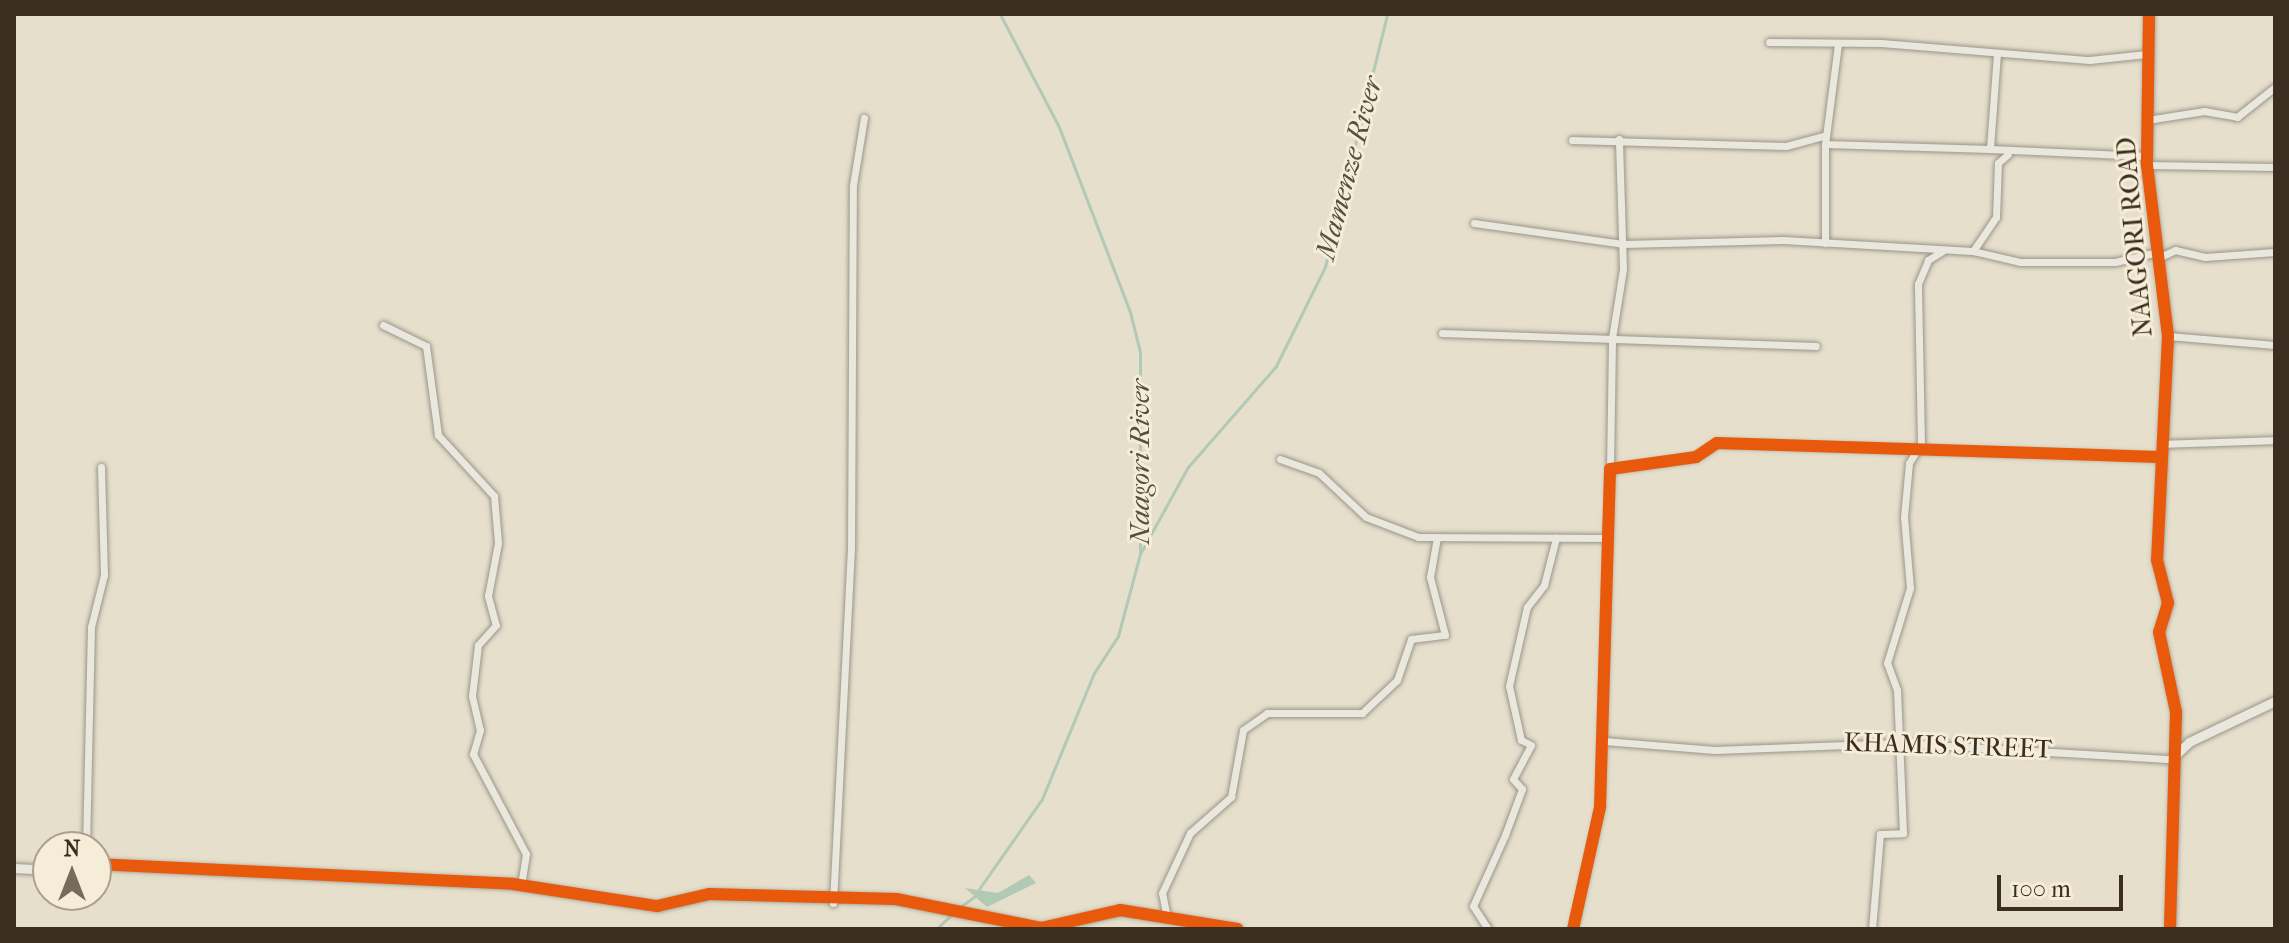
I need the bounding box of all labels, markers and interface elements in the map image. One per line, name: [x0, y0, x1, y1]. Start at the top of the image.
water label: Mamenze River: [1308, 73, 1390, 263]
street label: NAAGORI ROAD: [2111, 136, 2159, 338]
water label: Naagori River: [1123, 379, 1157, 545]
street label: KHAMIS STREET: [1843, 727, 2053, 765]
north arrow: [32, 831, 112, 911]
text: N: [64, 836, 80, 862]
scale bar: [2001, 859, 2127, 909]
text: 100 m: [2011, 875, 2071, 903]

